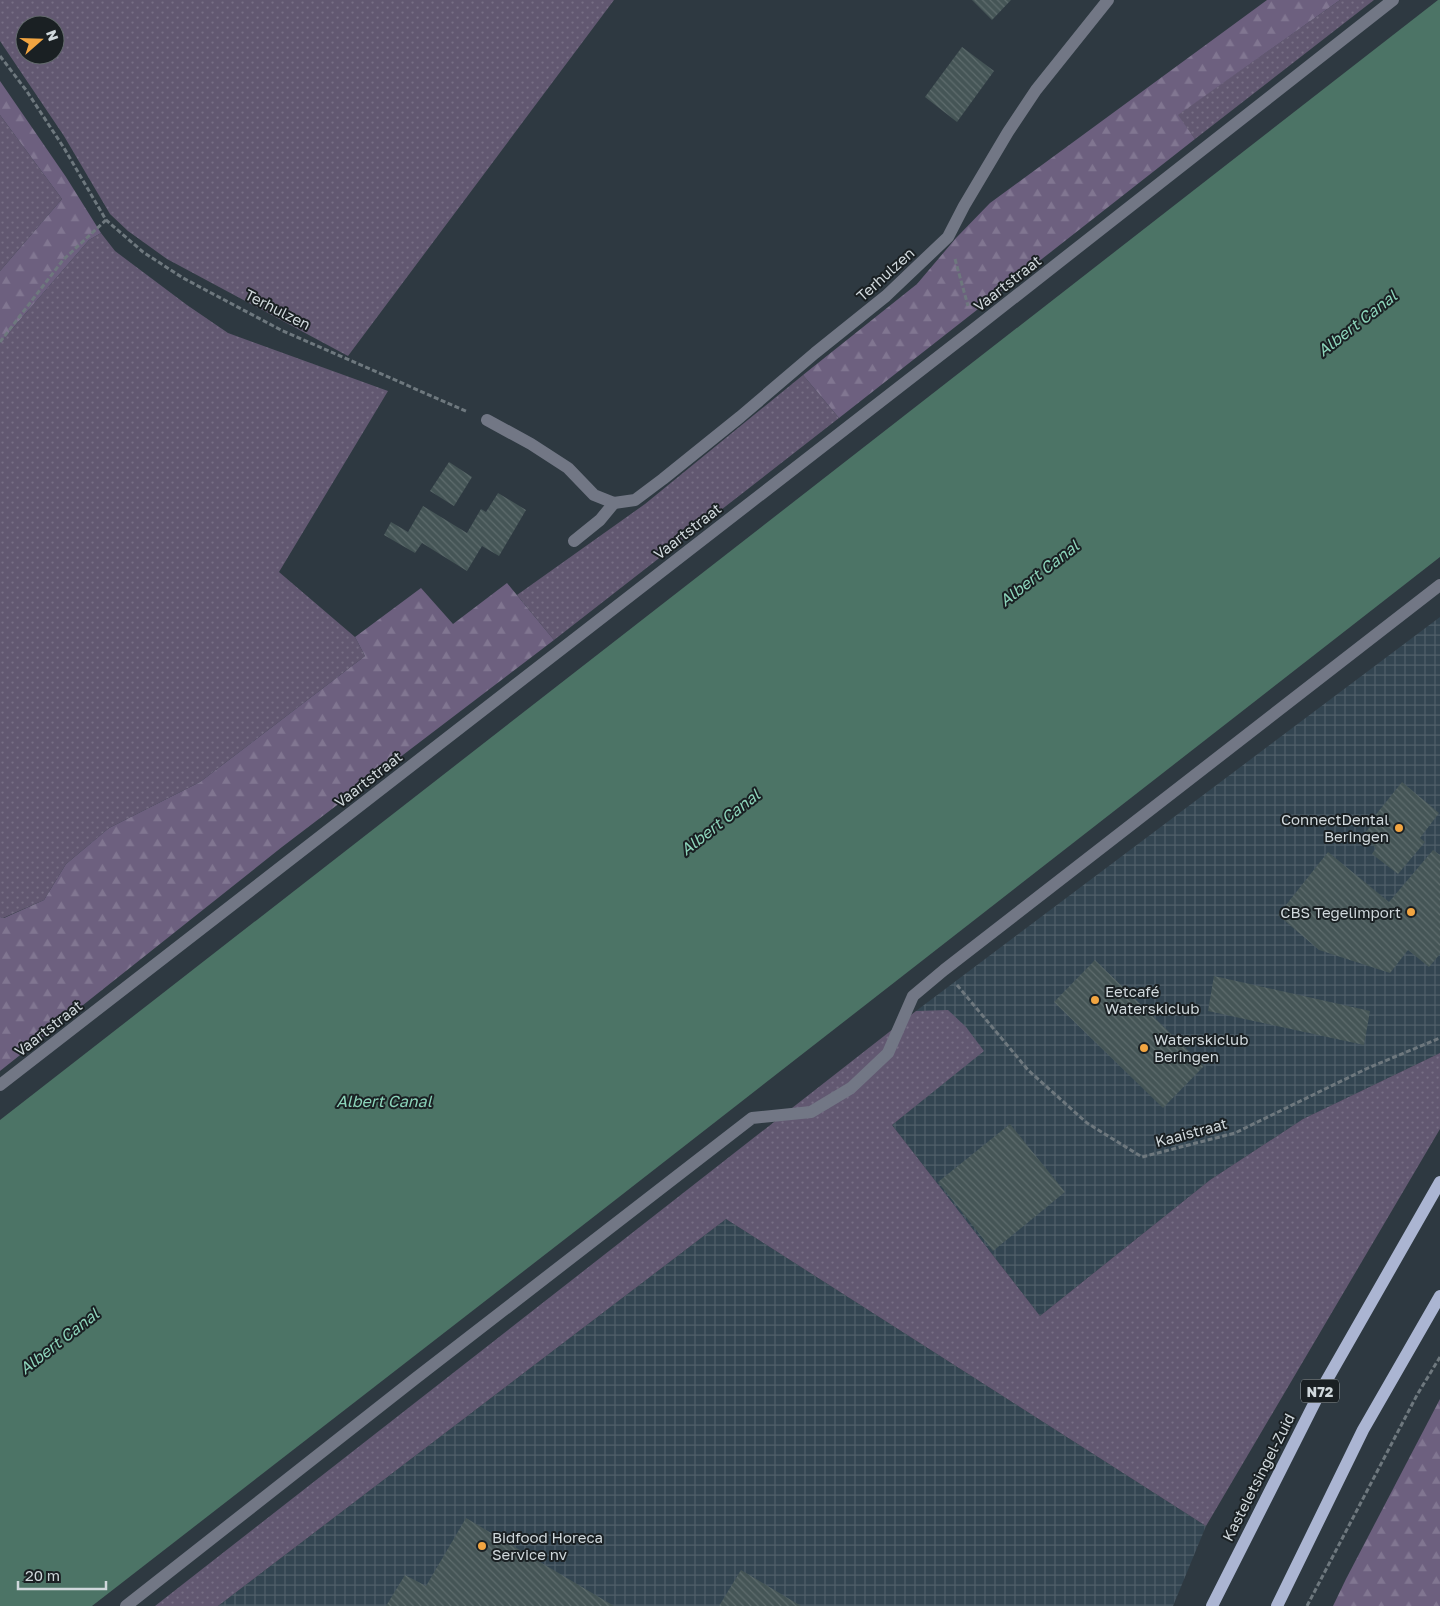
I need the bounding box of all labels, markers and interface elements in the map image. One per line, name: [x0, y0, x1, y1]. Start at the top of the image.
north arrow: [15, 15, 65, 65]
text: N: [43, 27, 62, 43]
street label: Terhulzen: [852, 243, 918, 305]
street label: Vaartstraat: [970, 251, 1044, 315]
street label: Terhulzen: [242, 285, 314, 333]
water label: Albert Canal: [1313, 285, 1401, 360]
street label: Vaartstraat: [650, 499, 724, 563]
water label: Albert Canal: [995, 535, 1083, 610]
street label: Vaartstraat: [331, 747, 405, 811]
water label: Albert Canal: [676, 784, 764, 859]
place label: ConnectDental Beringen: [1281, 810, 1389, 845]
marker: ConnectDental Beringen: [1393, 822, 1405, 834]
place label: CBS Tegelimport: [1280, 903, 1401, 921]
marker: CBS Tegelimport: [1405, 906, 1417, 918]
place label: Eetcafé Waterskiclub: [1105, 982, 1199, 1017]
marker: Eetcafé Waterskiclub: [1089, 994, 1101, 1006]
street label: Vaartstraat: [11, 996, 85, 1060]
place label: Waterskiclub Beringen: [1154, 1030, 1248, 1065]
marker: Waterskiclub Beringen: [1138, 1042, 1150, 1054]
water label: Albert Canal: [336, 1091, 433, 1111]
street label: Kaaistraat: [1153, 1114, 1229, 1150]
water label: Albert Canal: [15, 1303, 103, 1378]
road number: N72: [1301, 1380, 1339, 1402]
street label: Kasteletsingel-Zuid: [1218, 1410, 1298, 1544]
place label: Bidfood Horeca Service nv: [492, 1528, 603, 1563]
marker: Bidfood Horeca Service nv: [476, 1540, 488, 1552]
scale bar: [18, 1558, 105, 1590]
text: 20 m: [25, 1566, 60, 1584]

